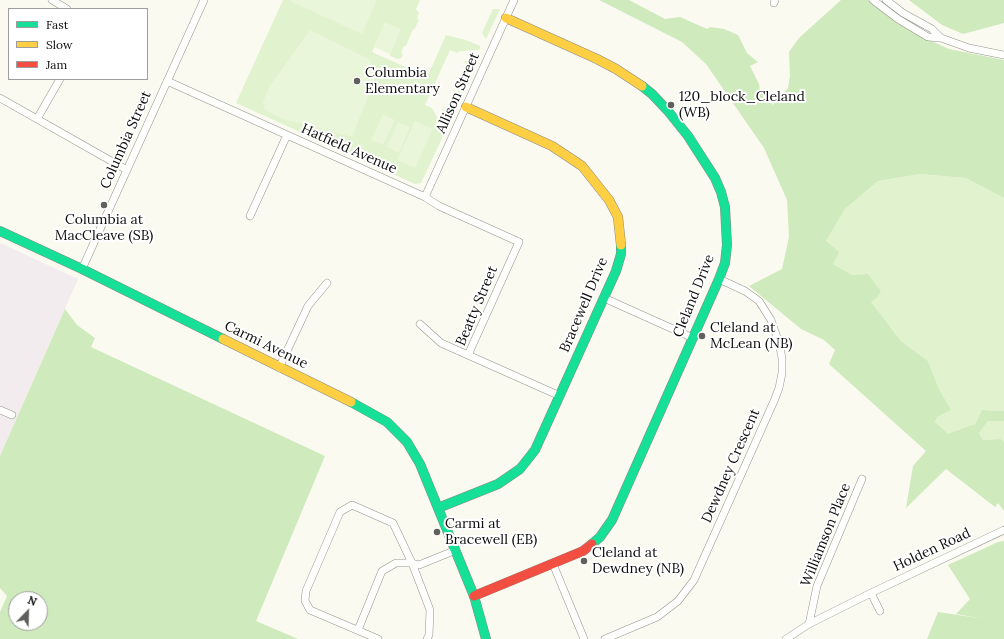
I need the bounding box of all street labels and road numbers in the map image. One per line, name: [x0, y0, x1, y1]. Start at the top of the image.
street label: Allison Street: [433, 50, 483, 136]
street label: Columbia Street: [97, 88, 155, 192]
street label: Hatfield Avenue: [299, 120, 399, 178]
street label: Cleland Drive: [670, 252, 718, 340]
street label: Bracewell Drive: [556, 255, 612, 355]
street label: Beatty Street: [453, 264, 501, 348]
street label: Carmi Avenue: [222, 318, 310, 372]
street label: Dewdney Crescent: [698, 406, 764, 526]
street label: Williamson Place: [798, 481, 854, 589]
street label: Holden Road: [891, 525, 973, 575]

